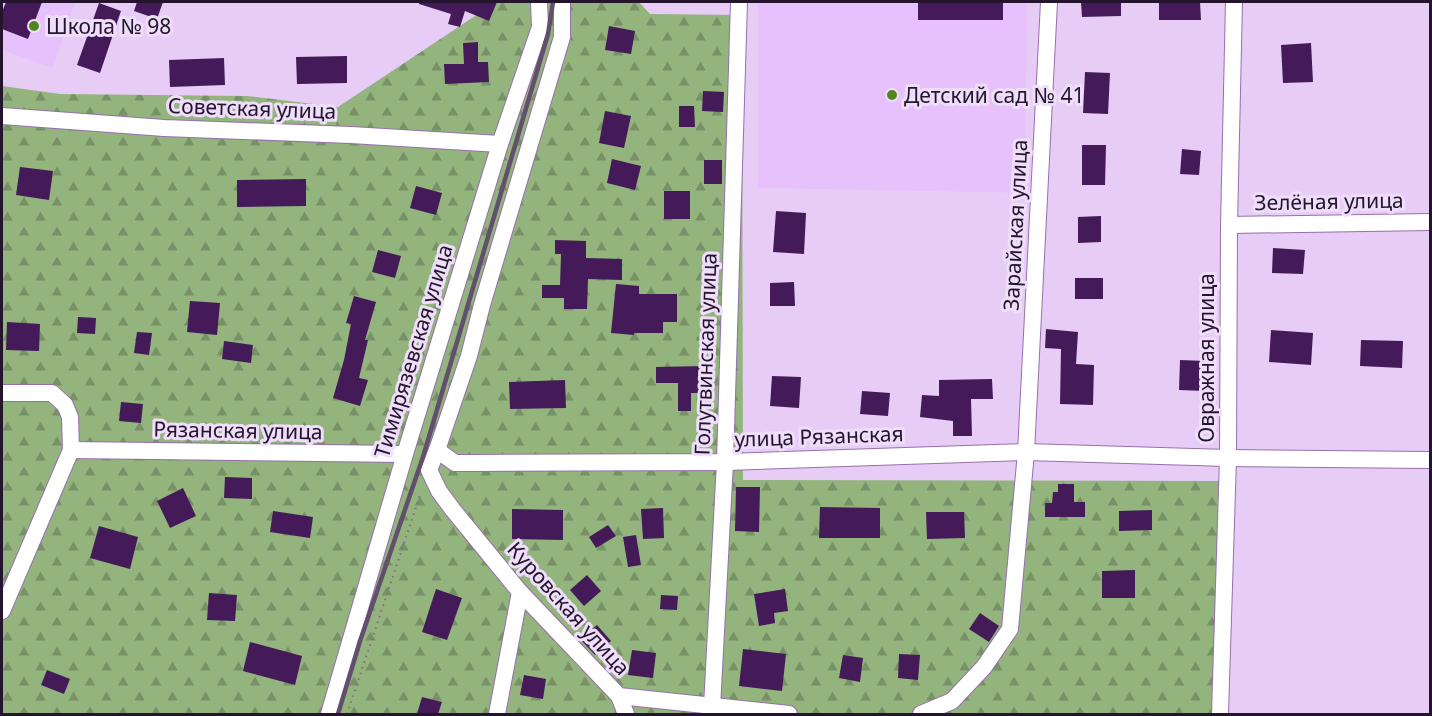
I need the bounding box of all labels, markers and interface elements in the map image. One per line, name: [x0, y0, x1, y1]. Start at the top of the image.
place label: Школа № 98: [46, 12, 171, 40]
marker: Школа № 98: [27, 19, 41, 33]
place label: Детский сад № 41: [904, 81, 1084, 109]
marker: Детский сад № 41: [885, 88, 899, 102]
street label: Советская улица: [167, 91, 337, 125]
street label: Зарайская улица: [997, 139, 1033, 311]
street label: Зелёная улица: [1254, 186, 1404, 216]
street label: Тимирязевская улица: [367, 241, 459, 461]
street label: Голутвинская улица: [687, 252, 723, 456]
street label: Овражная улица: [1192, 273, 1220, 443]
street label: Рязанская улица: [153, 415, 323, 445]
street label: улица Рязанская: [734, 419, 904, 453]
street label: Куровская улица: [502, 535, 636, 681]

